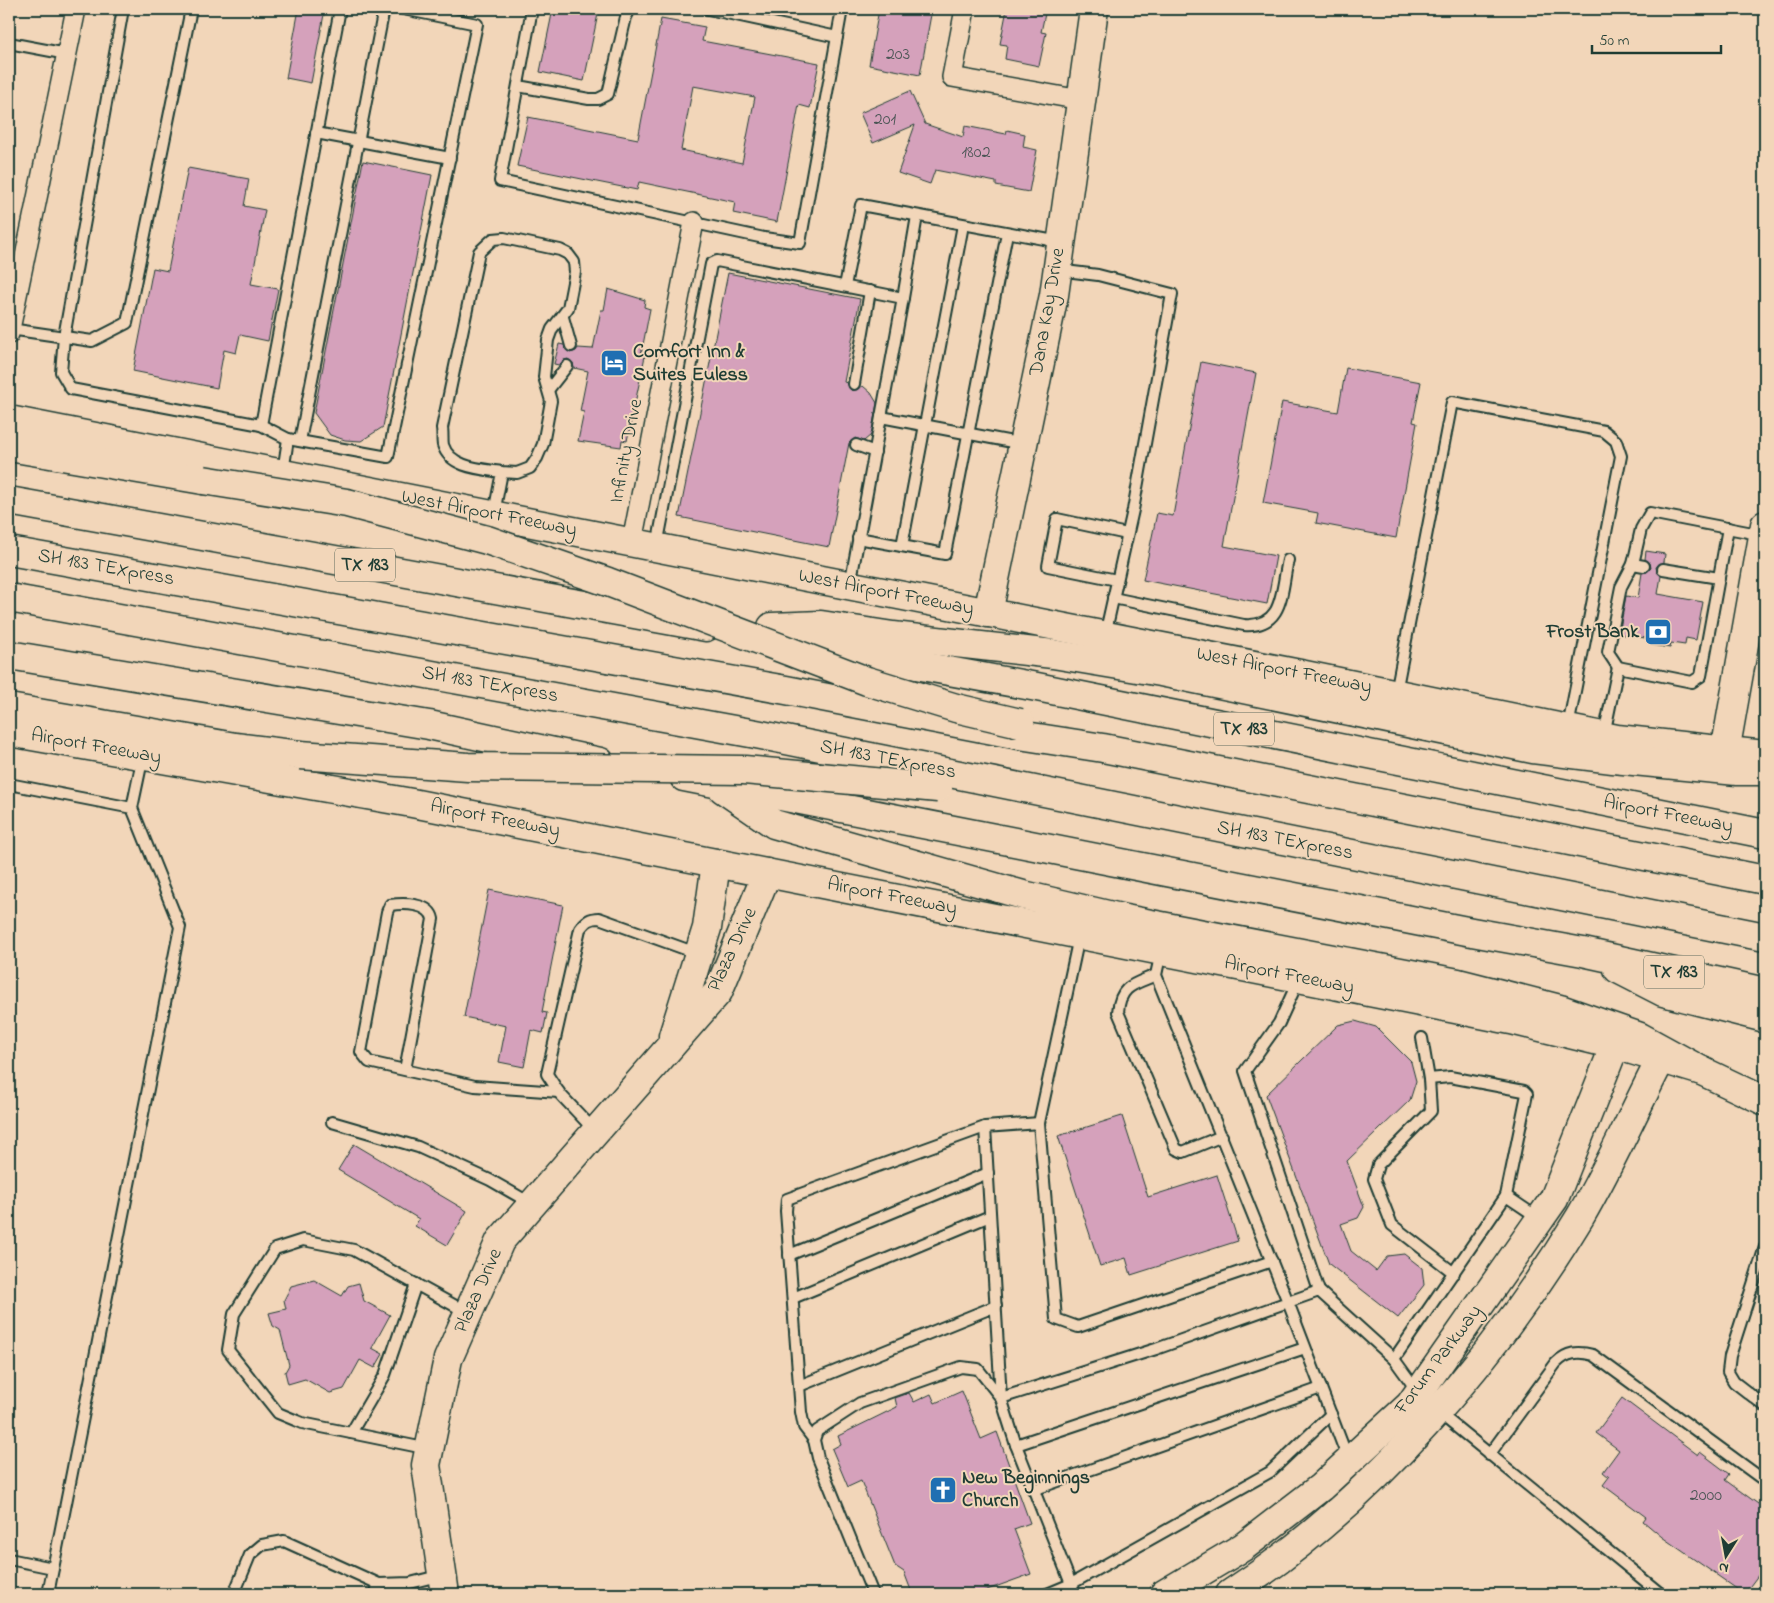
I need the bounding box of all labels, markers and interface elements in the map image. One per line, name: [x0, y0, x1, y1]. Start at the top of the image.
scale bar: [1592, 22, 1720, 54]
text: 50 m: [1599, 30, 1630, 52]
house number: 203: [886, 42, 910, 68]
house number: 201: [874, 107, 896, 133]
house number: 1802: [961, 140, 991, 166]
street label: Dana Kay Drive: [1022, 246, 1074, 379]
place label: Comfort Inn & Suites Euless: [633, 338, 748, 390]
hotel icon: Comfort Inn & Suites Euless: [599, 348, 629, 378]
street label: Infinity Drive: [603, 396, 651, 506]
street label: West Airport Freeway: [399, 483, 579, 545]
street label: SH 183 TEXpress: [35, 542, 177, 594]
road number: TX 183: [335, 548, 395, 582]
street label: West Airport Freeway: [796, 562, 976, 624]
bank icon: Frost Bank: [1643, 617, 1673, 647]
place label: Frost Bank: [1545, 618, 1640, 647]
street label: West Airport Freeway: [1194, 640, 1374, 702]
street label: SH 183 TEXpress: [419, 659, 561, 711]
road number: TX 183: [1214, 712, 1274, 746]
street label: Airport Freeway: [29, 721, 163, 773]
street label: SH 183 TEXpress: [817, 733, 959, 787]
street label: Airport Freeway: [1601, 788, 1735, 842]
street label: Airport Freeway: [428, 792, 562, 846]
street label: SH 183 TEXpress: [1214, 814, 1356, 868]
street label: Airport Freeway: [825, 870, 959, 924]
street label: Plaza Drive: [701, 903, 765, 997]
street label: Airport Freeway: [1222, 949, 1356, 1003]
road number: TX 183: [1644, 956, 1704, 989]
street label: Plaza Drive: [447, 1244, 511, 1338]
street label: Forum Parkway: [1387, 1299, 1490, 1422]
place label: New Beginnings Church: [962, 1464, 1090, 1516]
church icon: New Beginnings Church: [928, 1475, 958, 1505]
house number: 2000: [1690, 1483, 1722, 1509]
north arrow: [1702, 1530, 1752, 1580]
text: N: [1717, 1556, 1730, 1578]

